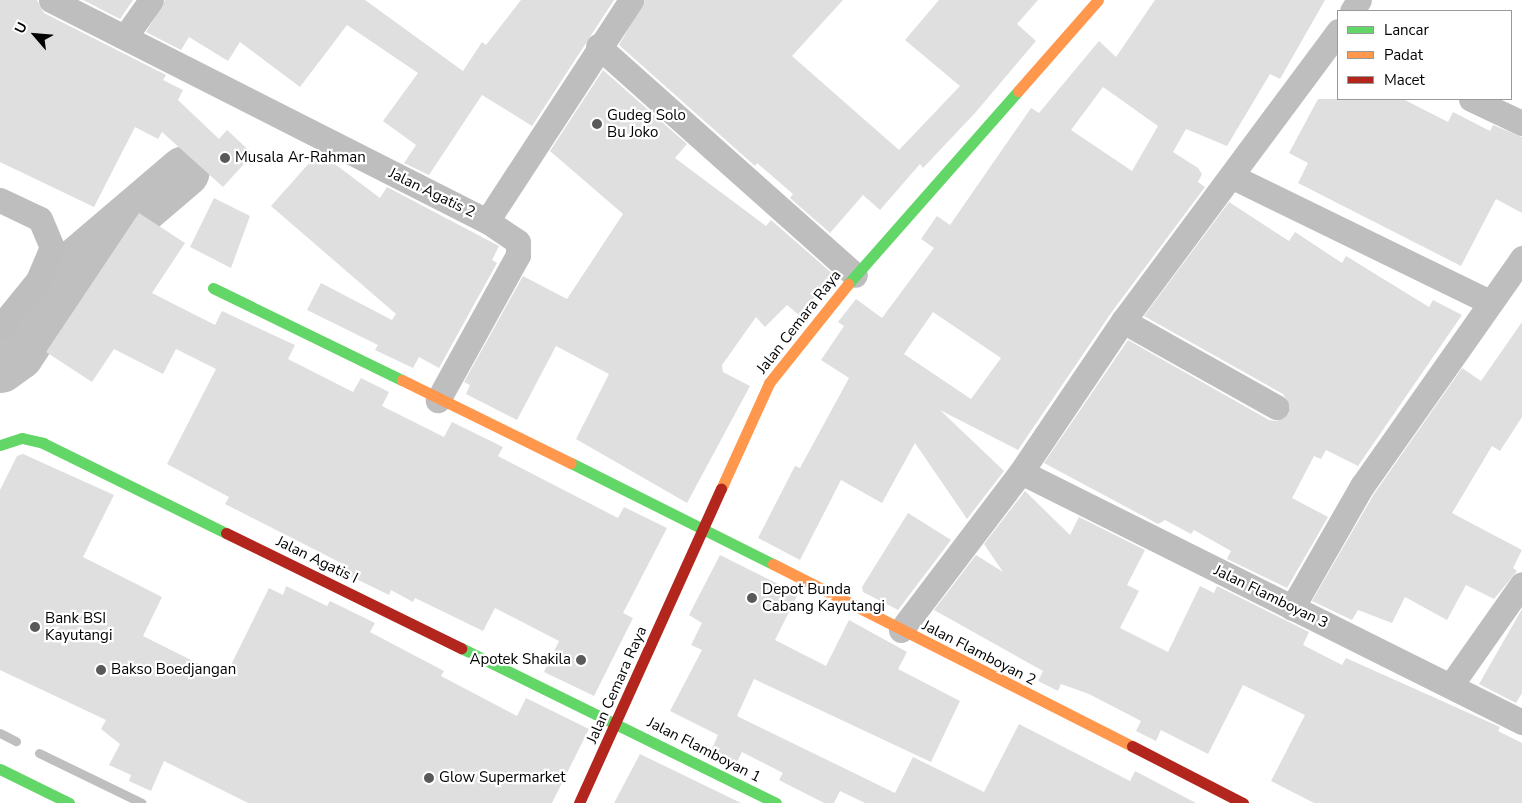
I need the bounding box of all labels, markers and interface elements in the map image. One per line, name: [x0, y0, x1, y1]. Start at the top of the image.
north arrow: [10, 10, 60, 60]
legend: [1337, 10, 1512, 100]
text: U: [10, 19, 32, 37]
text: Lancar: [1384, 20, 1429, 40]
text: Padat: [1384, 45, 1423, 65]
text: Macet: [1384, 70, 1425, 90]
place label: Gudeg Solo Bu Joko: [607, 106, 686, 141]
marker: Gudeg Solo Bu Joko: [591, 118, 603, 130]
place label: Musala Ar-Rahman: [235, 149, 366, 167]
marker: Musala Ar-Rahman: [219, 152, 231, 164]
street label: Jalan Agatis 2: [386, 164, 478, 222]
street label: Jalan Cemara Raya: [753, 267, 845, 377]
street label: Jalan Agatis I: [273, 532, 361, 588]
street label: Jalan Flamboyan 3: [1211, 562, 1331, 632]
place label: Depot Bunda Cabang Kayutangi: [762, 580, 885, 615]
marker: Depot Bunda Cabang Kayutangi: [746, 592, 758, 604]
place label: Bank BSI Kayutangi: [45, 609, 112, 644]
street label: Jalan Flamboyan 2: [919, 617, 1039, 689]
marker: Bank BSI Kayutangi: [29, 621, 41, 633]
street label: Jalan Cemara Raya: [583, 624, 651, 746]
place label: Apotek Shakila: [469, 651, 571, 669]
marker: Apotek Shakila: [575, 654, 587, 666]
place label: Bakso Boedjangan: [111, 661, 236, 679]
marker: Bakso Boedjangan: [95, 664, 107, 676]
street label: Jalan Flamboyan 1: [644, 714, 764, 786]
place label: Glow Supermarket: [439, 769, 565, 787]
marker: Glow Supermarket: [423, 772, 435, 784]

